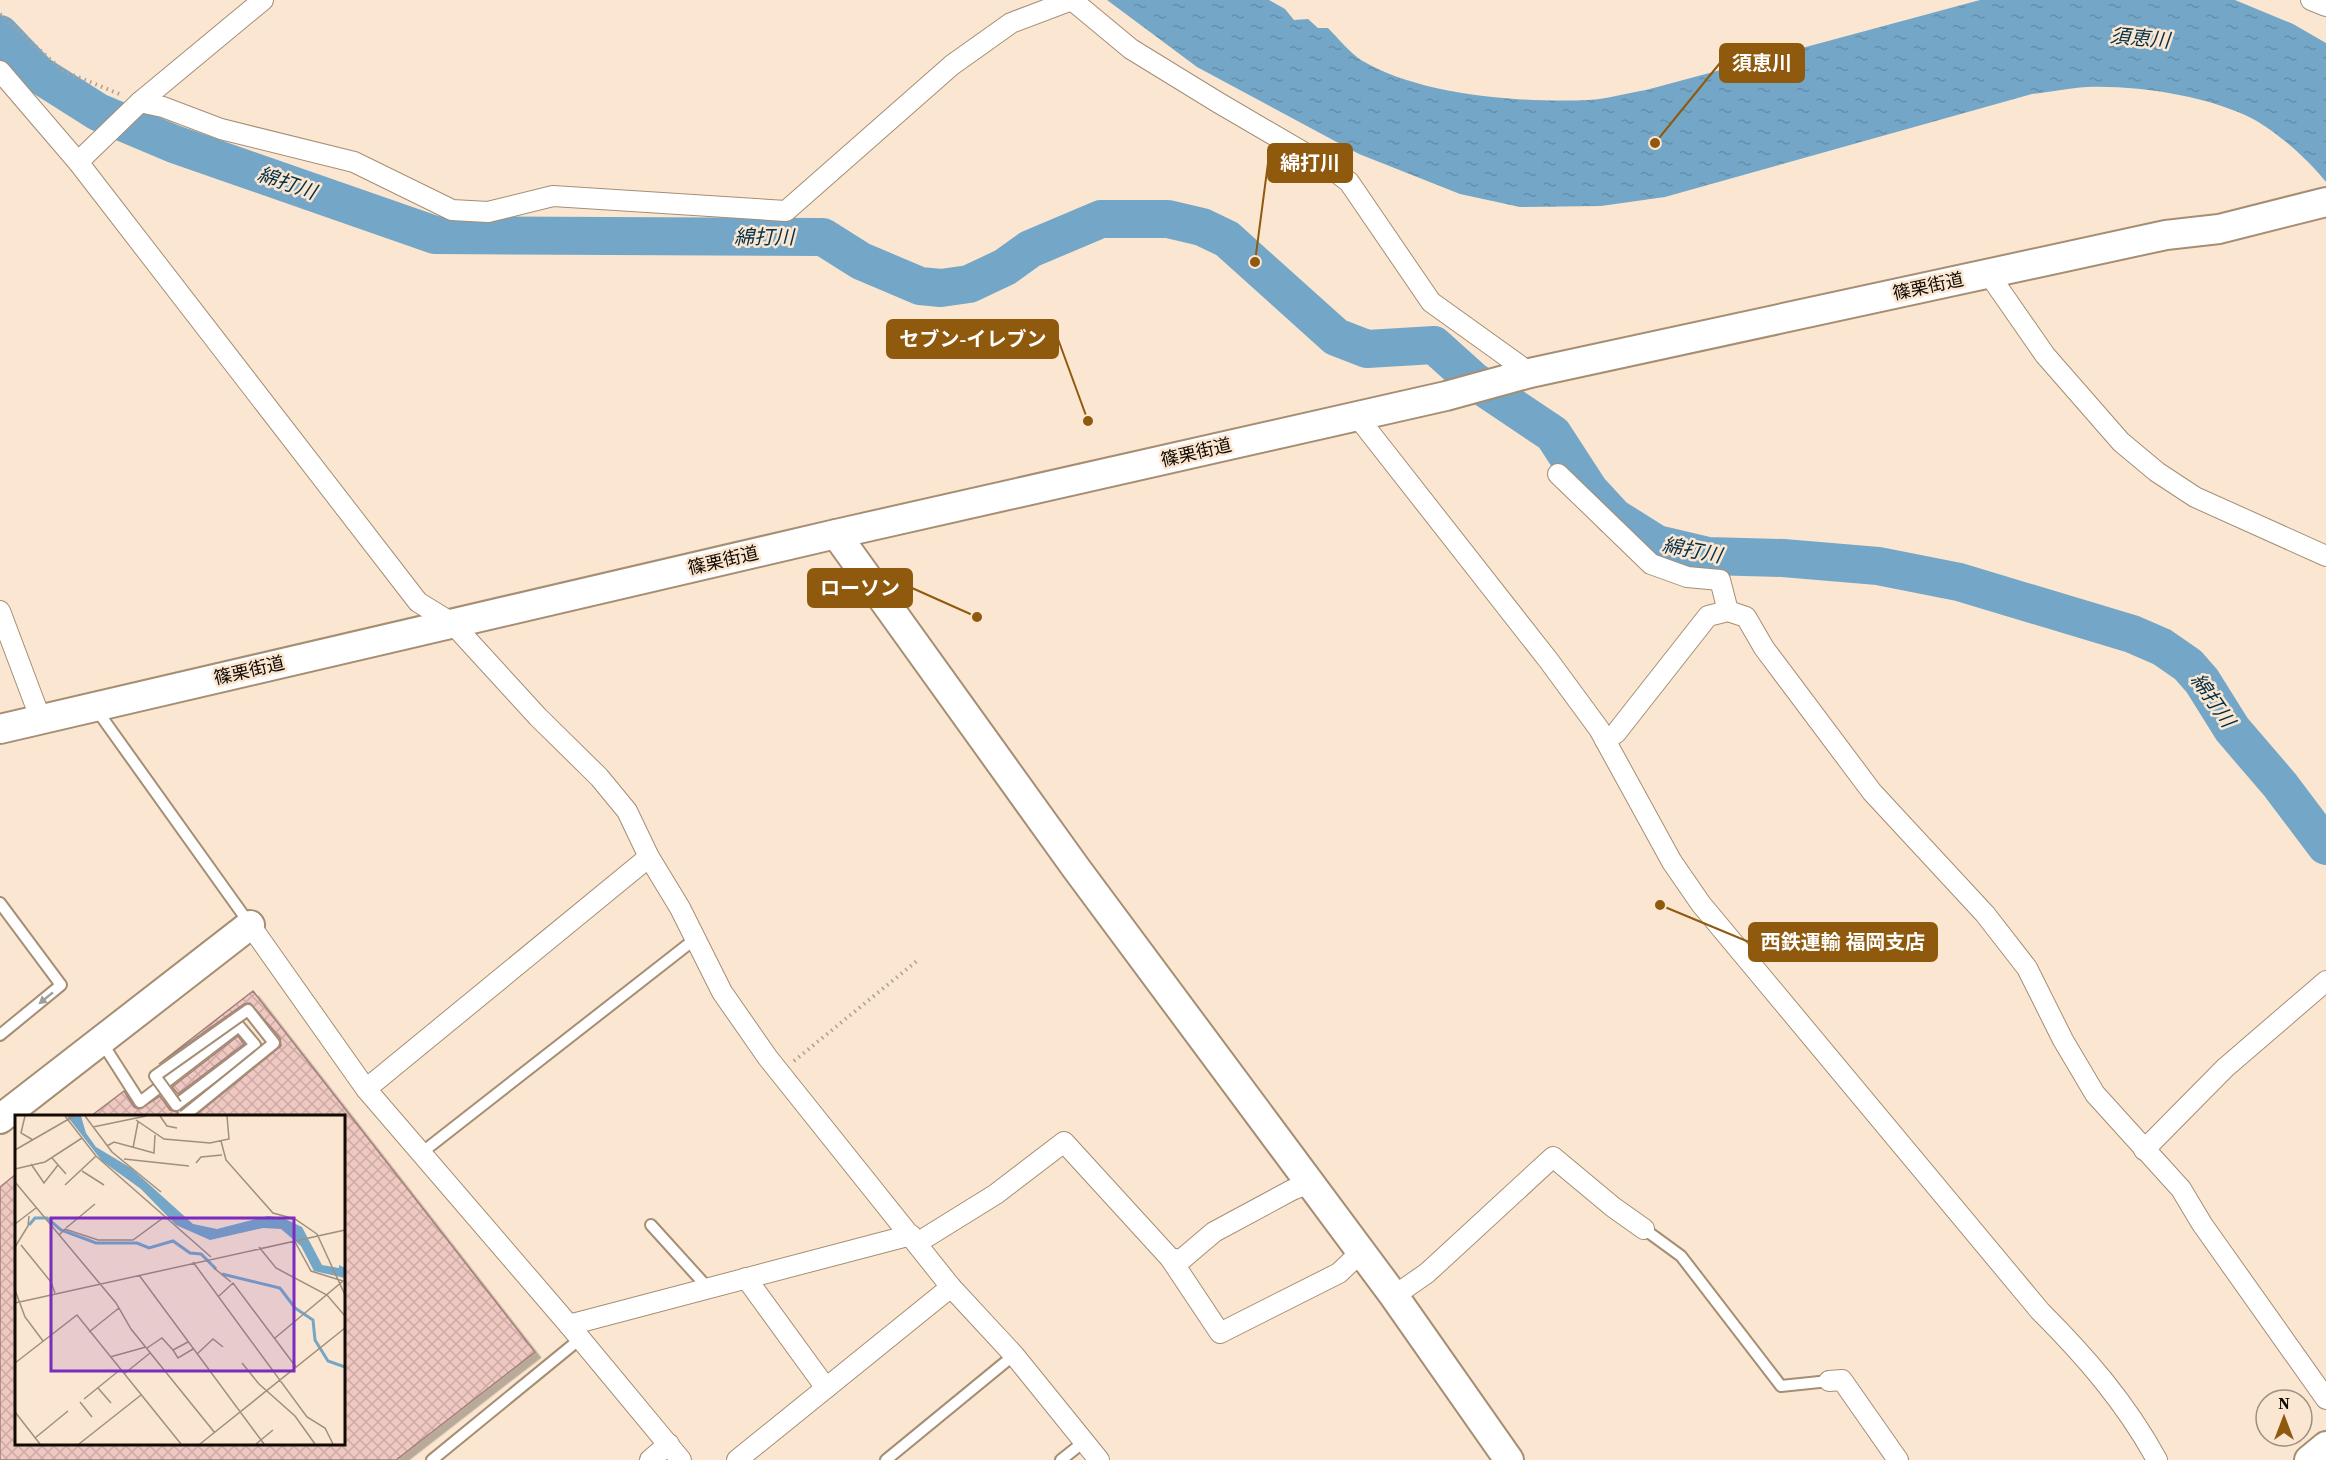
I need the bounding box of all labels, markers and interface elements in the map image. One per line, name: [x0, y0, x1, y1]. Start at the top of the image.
water label: 須恵川: [2109, 21, 2173, 55]
callout: 須恵川: [1720, 44, 1804, 82]
text: 須恵川: [1732, 49, 1792, 77]
callout: 綿打川: [1268, 144, 1352, 182]
text: 綿打川: [1280, 149, 1340, 177]
water label: 綿打川: [254, 160, 322, 207]
water label: 綿打川: [734, 223, 796, 251]
street label: 篠栗街道: [1890, 266, 1966, 306]
callout: セブン-イレブン: [887, 320, 1058, 358]
text: セブン-イレブン: [900, 325, 1046, 353]
street label: 篠栗街道: [1158, 432, 1234, 472]
water label: 綿打川: [1660, 531, 1726, 570]
street label: 篠栗街道: [685, 540, 761, 580]
callout: ローソン: [808, 569, 912, 607]
text: ローソン: [820, 574, 900, 602]
street label: 篠栗街道: [211, 650, 287, 690]
water label: 綿打川: [2184, 667, 2243, 734]
callout: 西鉄運輸 福岡支店: [1749, 923, 1937, 961]
text: 西鉄運輸 福岡支店: [1761, 928, 1925, 956]
one-way arrow: [38, 991, 54, 1004]
inset map: [15, 1115, 345, 1445]
north arrow: [2254, 1388, 2314, 1448]
text: N: [2278, 1392, 2290, 1414]

